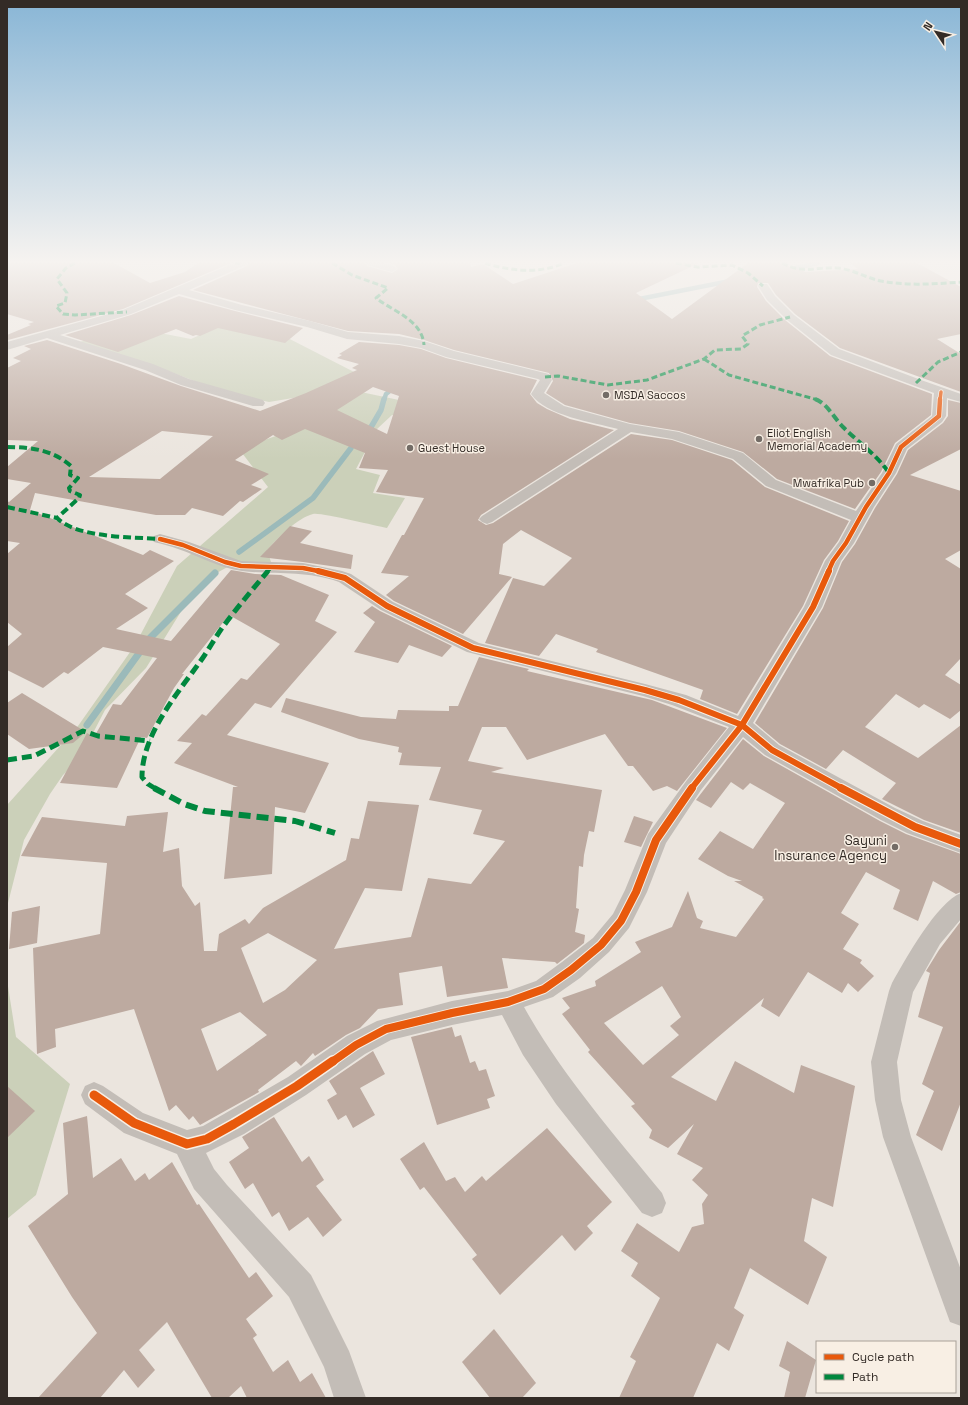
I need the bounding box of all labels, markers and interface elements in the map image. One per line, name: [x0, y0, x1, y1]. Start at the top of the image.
north arrow: [916, 12, 956, 52]
text: N: [920, 19, 936, 33]
place label: MSDA Saccos: [614, 388, 686, 402]
marker: MSDA Saccos: [601, 390, 611, 400]
place label: Eliot English Memorial Academy: [767, 426, 867, 453]
marker: Eliot English Memorial Academy: [754, 434, 764, 444]
place label: Guest House: [418, 441, 485, 455]
marker: Guest House: [405, 443, 415, 453]
place label: Mwafrika Pub: [793, 476, 864, 490]
marker: Mwafrika Pub: [867, 478, 877, 488]
place label: Sayuni Insurance Agency: [774, 832, 887, 864]
marker: Sayuni Insurance Agency: [890, 842, 900, 852]
legend: [816, 1341, 956, 1393]
text: Cycle path: [852, 1349, 914, 1365]
text: Path: [852, 1369, 878, 1385]

